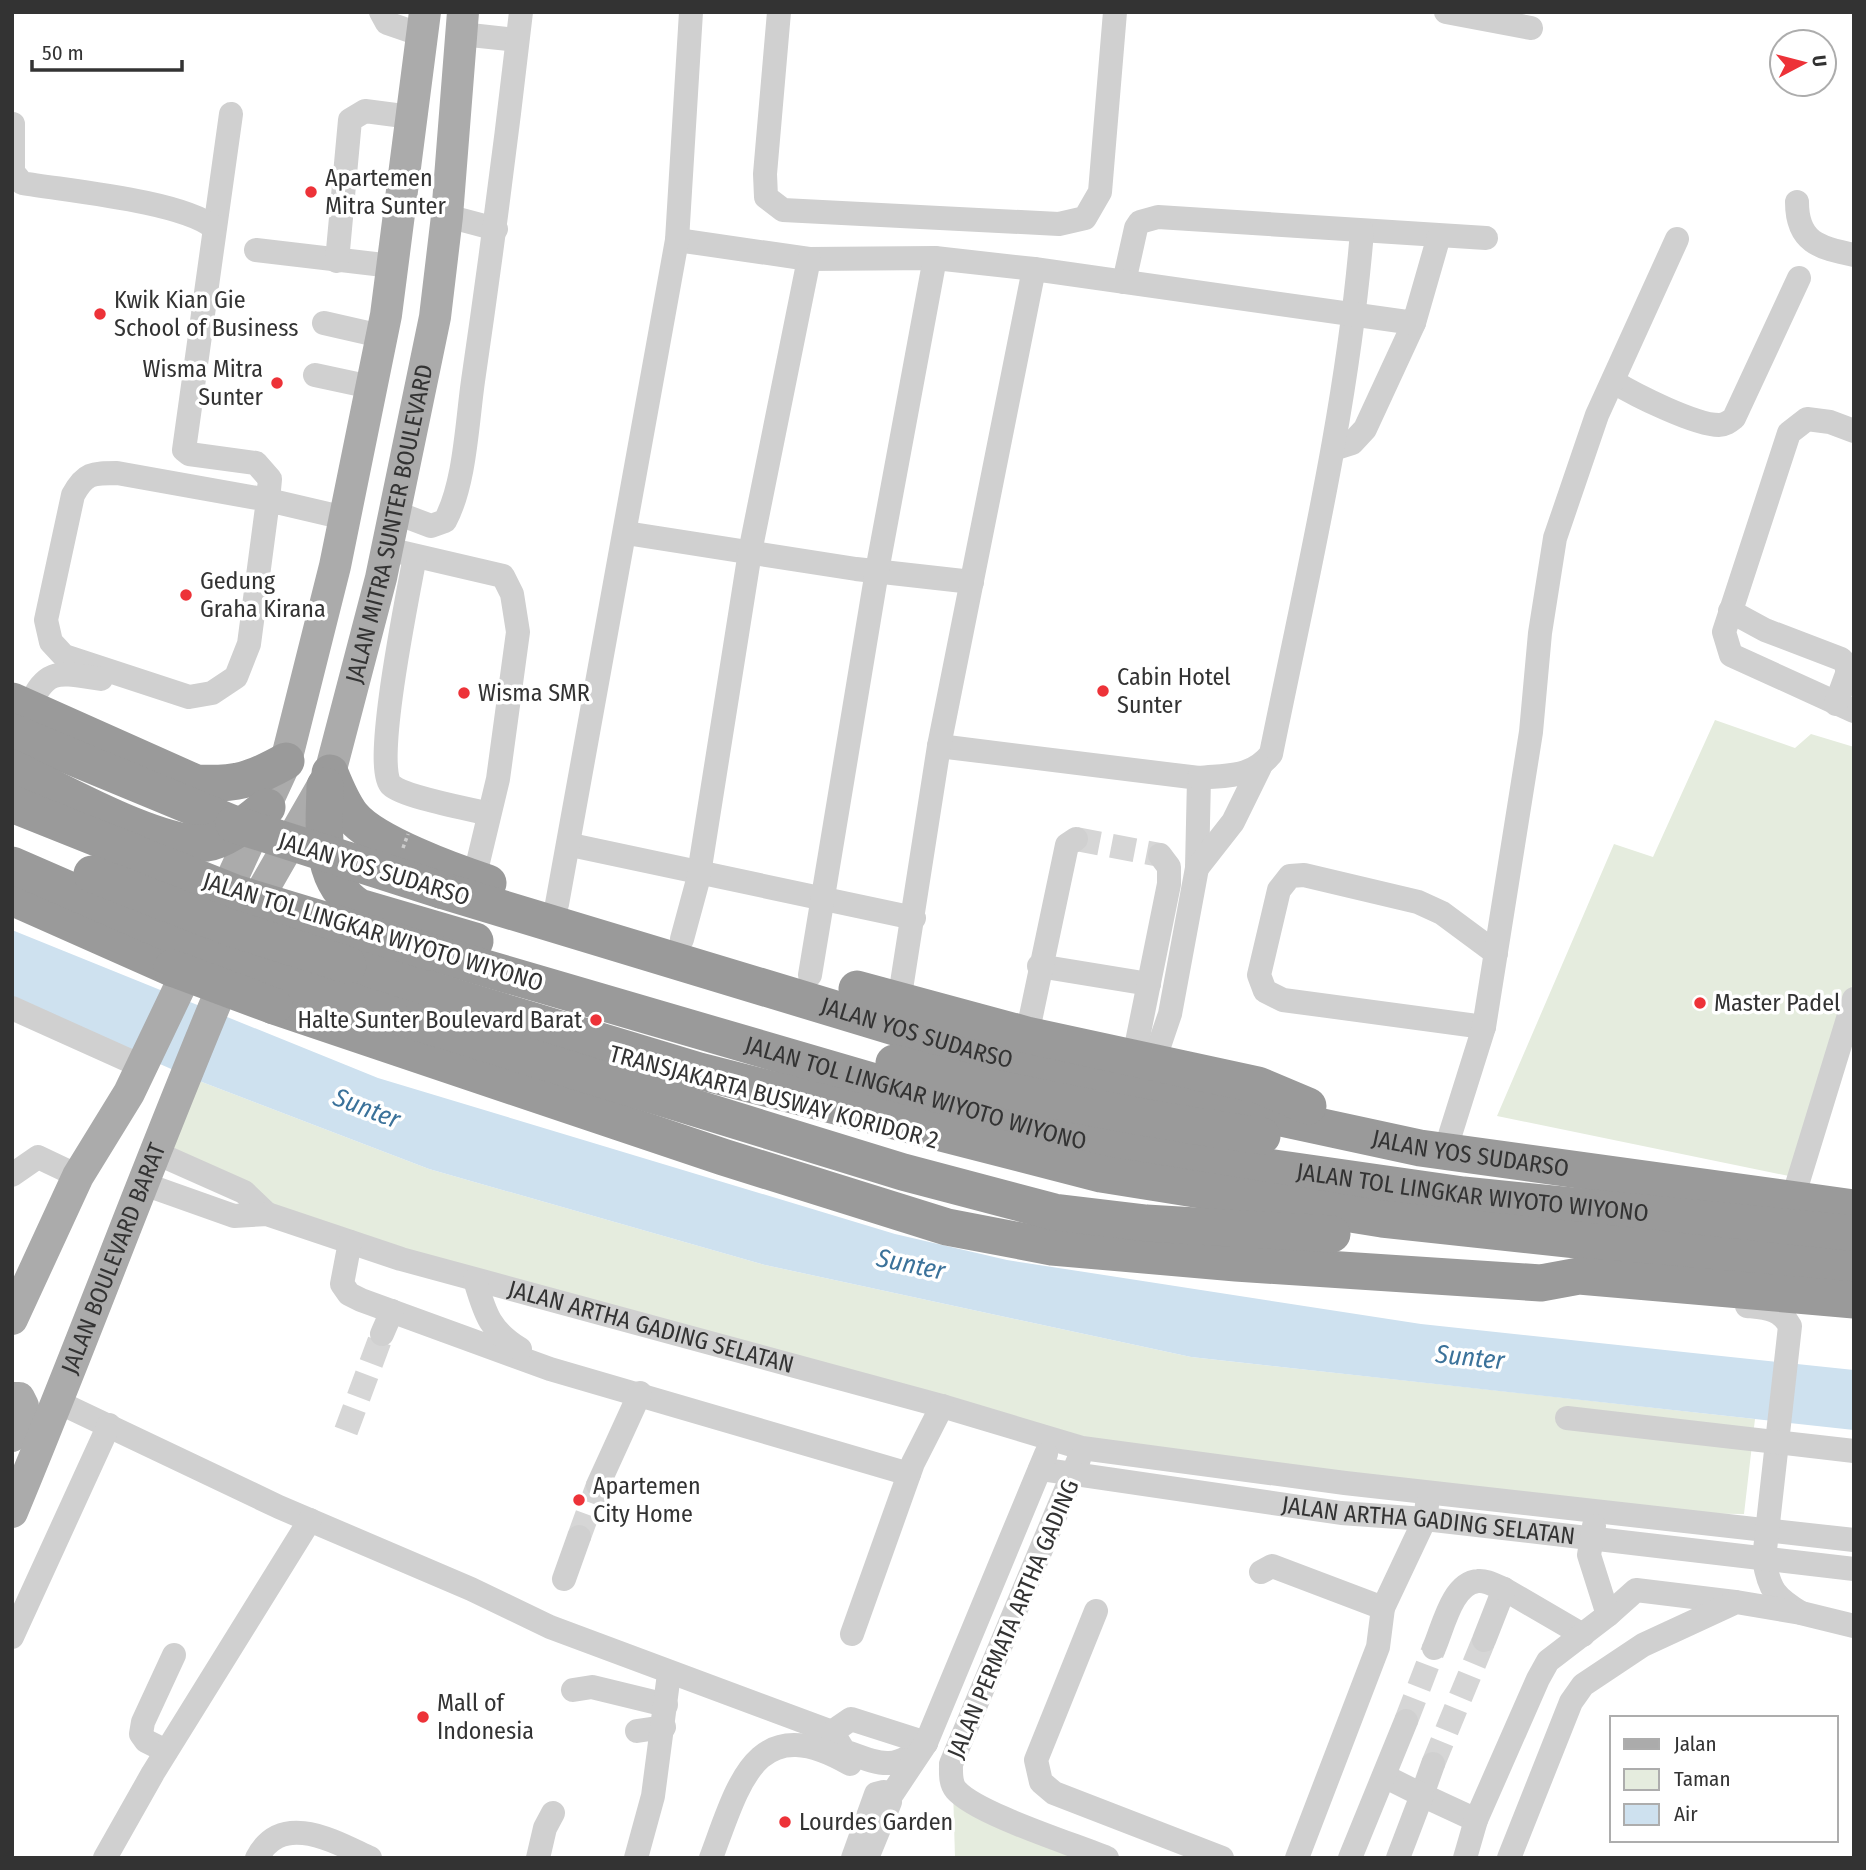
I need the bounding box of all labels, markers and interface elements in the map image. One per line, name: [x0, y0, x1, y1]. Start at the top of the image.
scale bar: [32, 28, 182, 72]
north arrow: [1768, 28, 1838, 98]
text: 50 m: [42, 40, 84, 66]
text: U: [1807, 54, 1831, 68]
place label: Apartemen Mitra Sunter: [325, 164, 446, 220]
marker: Apartemen Mitra Sunter: [303, 184, 319, 200]
place label: Kwik Kian Gie School of Business: [114, 286, 298, 342]
marker: Kwik Kian Gie School of Business: [92, 306, 108, 322]
place label: Wisma Mitra Sunter: [143, 355, 264, 411]
street label: JALAN MITRA SUNTER BOULEVARD: [340, 362, 439, 686]
marker: Wisma Mitra Sunter: [269, 375, 285, 391]
place label: Gedung Graha Kirana: [200, 567, 326, 623]
marker: Gedung Graha Kirana: [178, 587, 194, 603]
place label: Cabin Hotel Sunter: [1117, 663, 1231, 719]
place label: Wisma SMR: [478, 679, 590, 707]
marker: Cabin Hotel Sunter: [1095, 683, 1111, 699]
marker: Wisma SMR: [456, 685, 472, 701]
street label: JALAN YOS SUDARSO: [275, 827, 473, 911]
street label: JALAN TOL LINGKAR WIYOTO WIYONO: [199, 867, 547, 997]
place label: Master Padel: [1714, 989, 1840, 1017]
street label: JALAN YOS SUDARSO: [818, 992, 1015, 1074]
marker: Master Padel: [1692, 995, 1708, 1011]
place label: Halte Sunter Boulevard Barat: [297, 1006, 582, 1034]
marker: Halte Sunter Boulevard Barat: [588, 1012, 604, 1028]
street label: JALAN TOL LINGKAR WIYOTO WIYONO: [742, 1031, 1088, 1155]
street label: TRANSJAKARTA BUSWAY KORIDOR 2: [606, 1040, 942, 1154]
water label: Sunter: [328, 1081, 406, 1136]
street label: JALAN YOS SUDARSO: [1369, 1124, 1571, 1182]
street label: JALAN BOULEVARD BARAT: [56, 1139, 171, 1378]
street label: JALAN TOL LINGKAR WIYOTO WIYONO: [1295, 1157, 1650, 1227]
water label: Sunter: [873, 1242, 949, 1287]
street label: JALAN ARTHA GADING SELATAN: [505, 1275, 797, 1379]
water label: Sunter: [1433, 1338, 1507, 1377]
place label: Apartemen City Home: [593, 1472, 701, 1528]
street label: JALAN PERMATA ARTHA GADING: [941, 1475, 1085, 1763]
street label: JALAN ARTHA GADING SELATAN: [1280, 1491, 1577, 1550]
marker: Apartemen City Home: [571, 1492, 587, 1508]
place label: Mall of Indonesia: [437, 1689, 534, 1745]
marker: Mall of Indonesia: [415, 1709, 431, 1725]
legend: [1610, 1716, 1838, 1842]
text: Jalan: [1674, 1731, 1717, 1757]
text: Taman: [1674, 1766, 1730, 1792]
text: Air: [1674, 1801, 1698, 1827]
place label: Lourdes Garden: [799, 1808, 953, 1836]
marker: Lourdes Garden: [777, 1814, 793, 1830]

